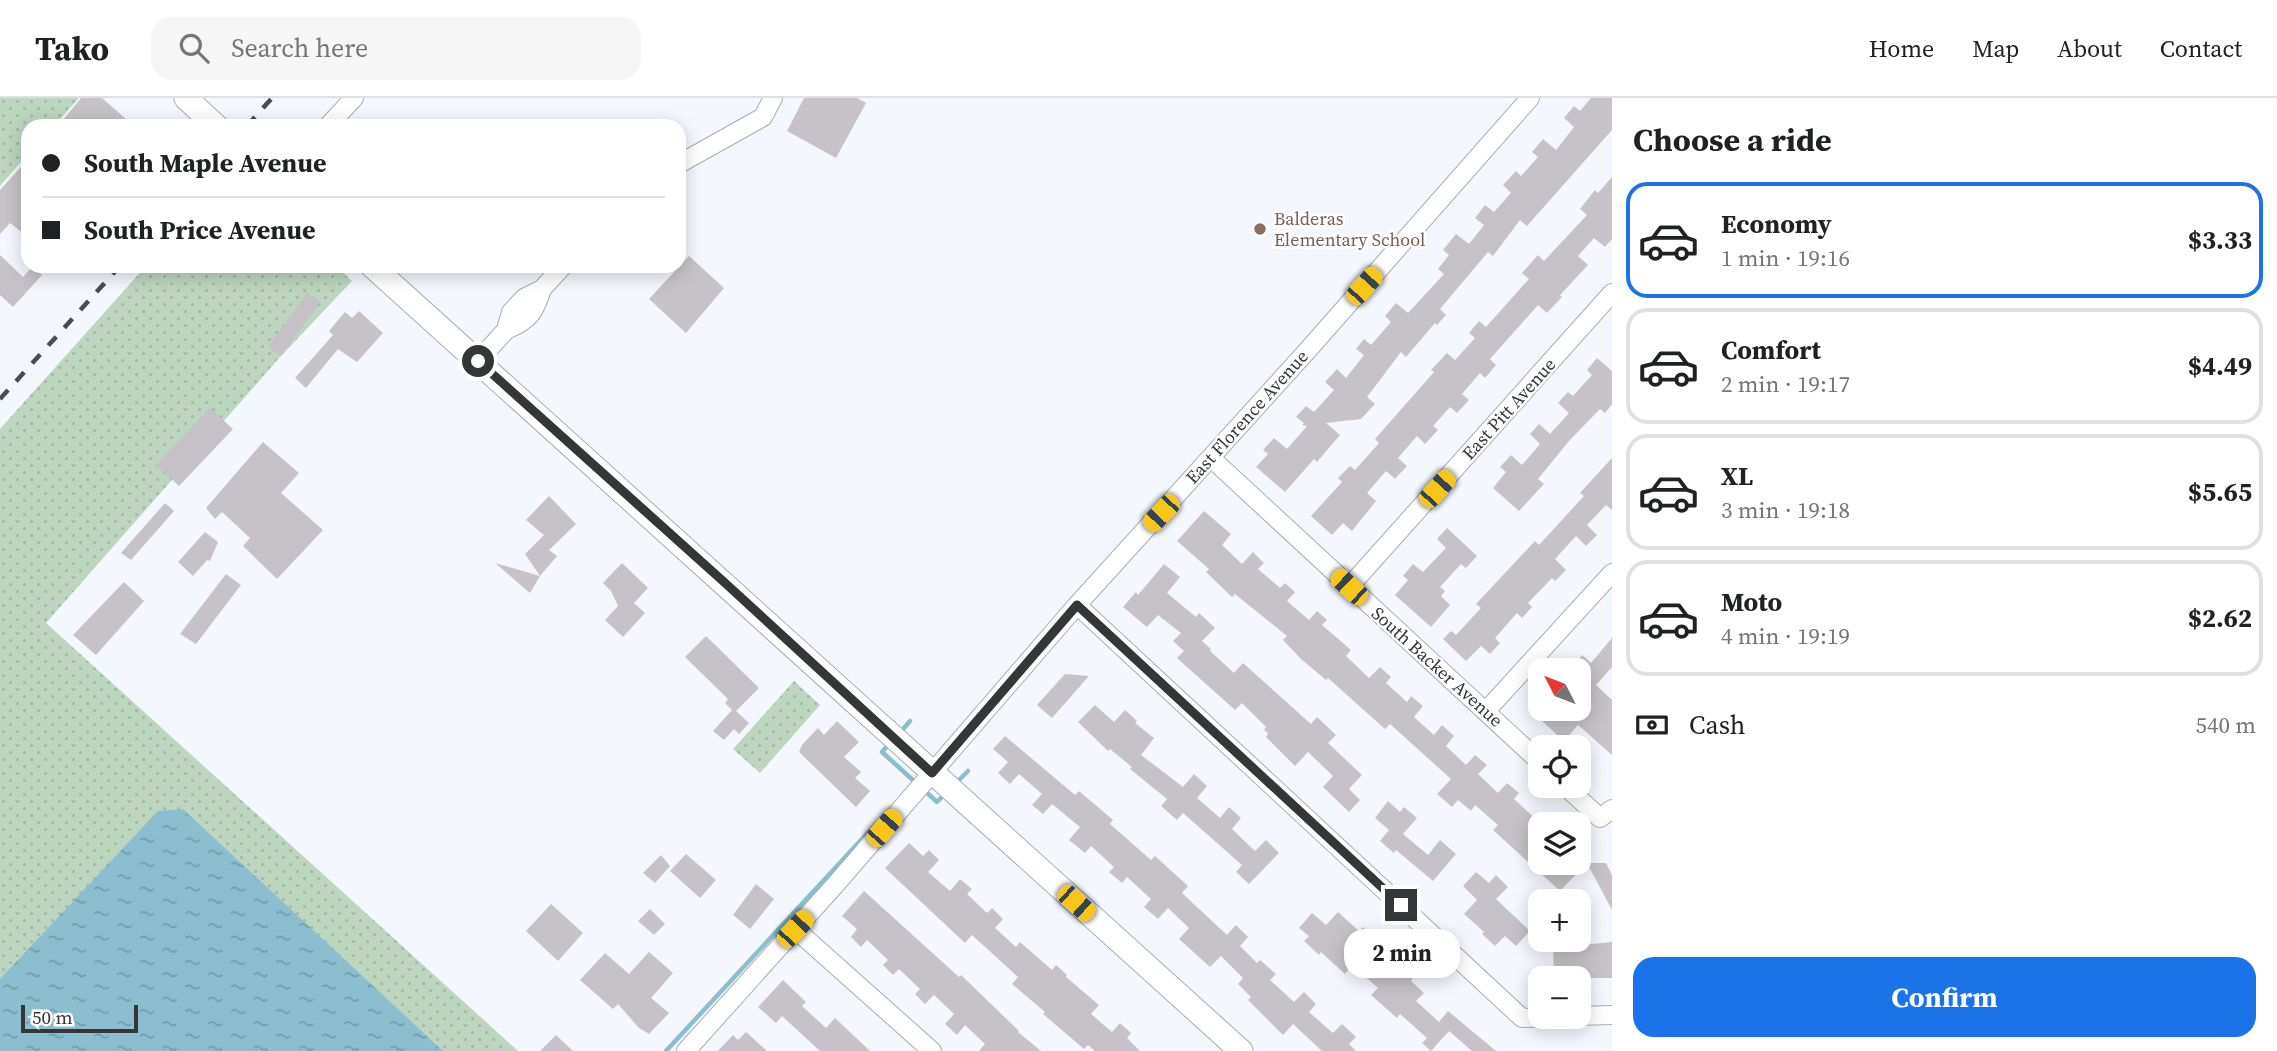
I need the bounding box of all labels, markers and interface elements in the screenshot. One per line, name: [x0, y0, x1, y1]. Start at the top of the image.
search box: [151, 17, 641, 80]
text: Tako: [35, 26, 109, 71]
icon: search: [175, 29, 213, 67]
text: Search here: [231, 30, 368, 66]
text: Home: [1869, 32, 1934, 65]
text: Map: [1972, 32, 2019, 65]
text: About: [2057, 32, 2122, 65]
text: Contact: [2160, 32, 2242, 65]
text: Choose a ride: [1633, 118, 1832, 162]
text: South Maple Avenue: [84, 145, 326, 181]
place label: Balderas Elementary School: [1274, 206, 1425, 252]
text: Economy: [1721, 206, 1832, 242]
icon: car: [1637, 209, 1700, 272]
text: South Price Avenue: [84, 212, 315, 248]
marker: Balderas Elementary School: [1252, 221, 1268, 237]
text: $3.33: [2188, 222, 2252, 258]
text: 1 min · 19:16: [1721, 242, 1850, 274]
car: [1343, 263, 1386, 309]
text: Comfort: [1721, 332, 1821, 368]
icon: car: [1637, 335, 1700, 398]
street label: East Florence Avenue: [1180, 344, 1314, 489]
route start: [462, 345, 494, 377]
text: $4.49: [2188, 348, 2252, 384]
street label: East Pitt Avenue: [1456, 352, 1561, 465]
text: 2 min · 19:17: [1721, 368, 1850, 400]
text: XL: [1721, 458, 1753, 494]
icon: car: [1637, 461, 1700, 524]
car: [1416, 466, 1459, 512]
text: $5.65: [2188, 474, 2252, 510]
car: [1139, 490, 1184, 536]
text: 3 min · 19:18: [1721, 494, 1850, 526]
car: [1327, 565, 1372, 609]
text: Moto: [1721, 584, 1782, 620]
icon: car: [1637, 587, 1700, 650]
text: $2.62: [2188, 600, 2252, 636]
street label: South Backer Avenue: [1366, 601, 1508, 732]
text: 4 min · 19:19: [1721, 620, 1850, 652]
north arrow: [1528, 658, 1591, 721]
map controls: [1528, 658, 1591, 1029]
icon: cash: [1633, 706, 1671, 744]
text: Cash: [1689, 707, 1745, 743]
text: 540 m: [2195, 709, 2256, 741]
button: locate: [1528, 735, 1591, 798]
car: [863, 805, 906, 851]
button: layers: [1528, 812, 1591, 875]
car: [1054, 881, 1099, 925]
route end: [1385, 889, 1417, 921]
button: +: [1528, 889, 1591, 952]
car: [773, 906, 818, 952]
callout: 2 min: [1343, 930, 1459, 978]
text: 2 min: [1372, 937, 1432, 969]
button: Confirm: [1633, 957, 2256, 1037]
button: −: [1528, 966, 1591, 1029]
scale bar: [21, 1002, 138, 1034]
text: 50 m: [32, 1004, 73, 1030]

